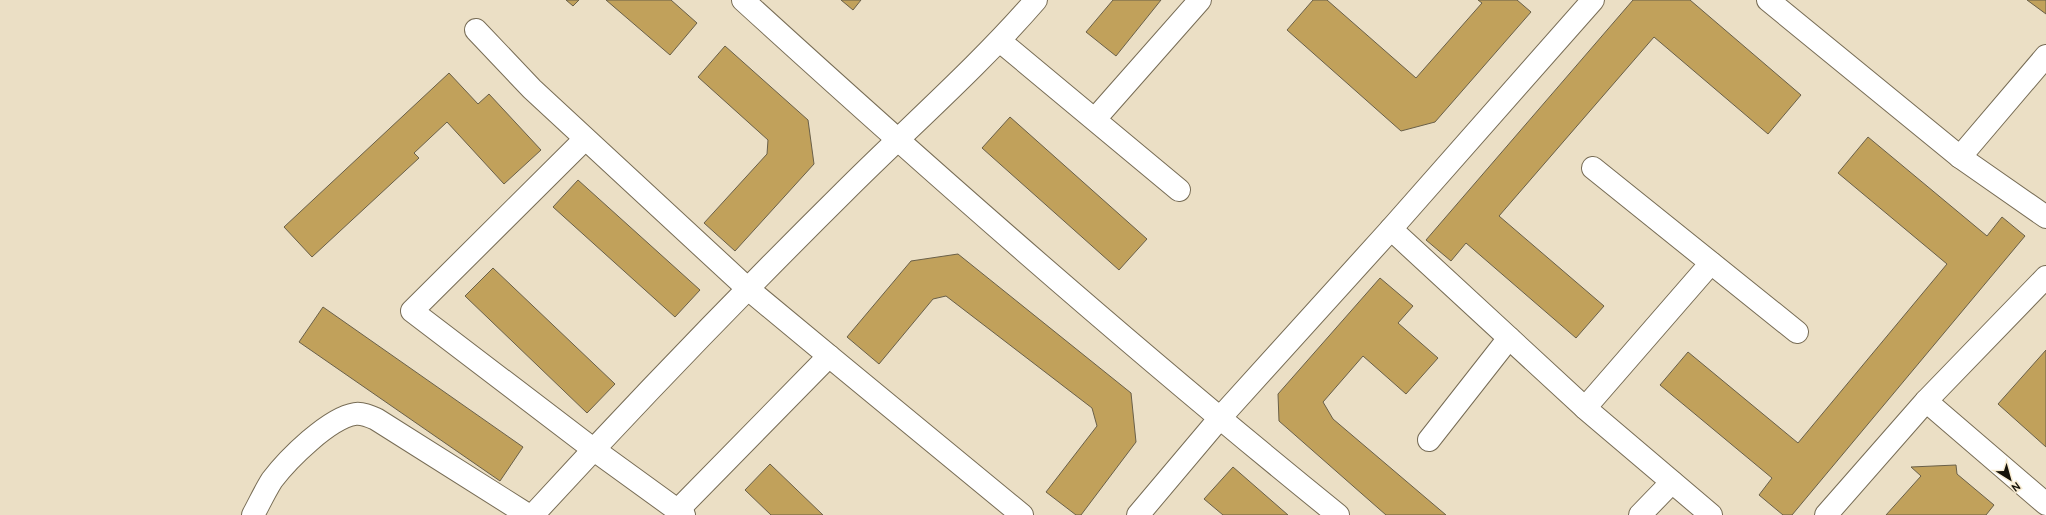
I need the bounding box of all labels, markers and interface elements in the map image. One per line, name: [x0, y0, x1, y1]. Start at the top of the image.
north arrow: [1990, 459, 2030, 499]
text: N: [2009, 479, 2023, 495]

